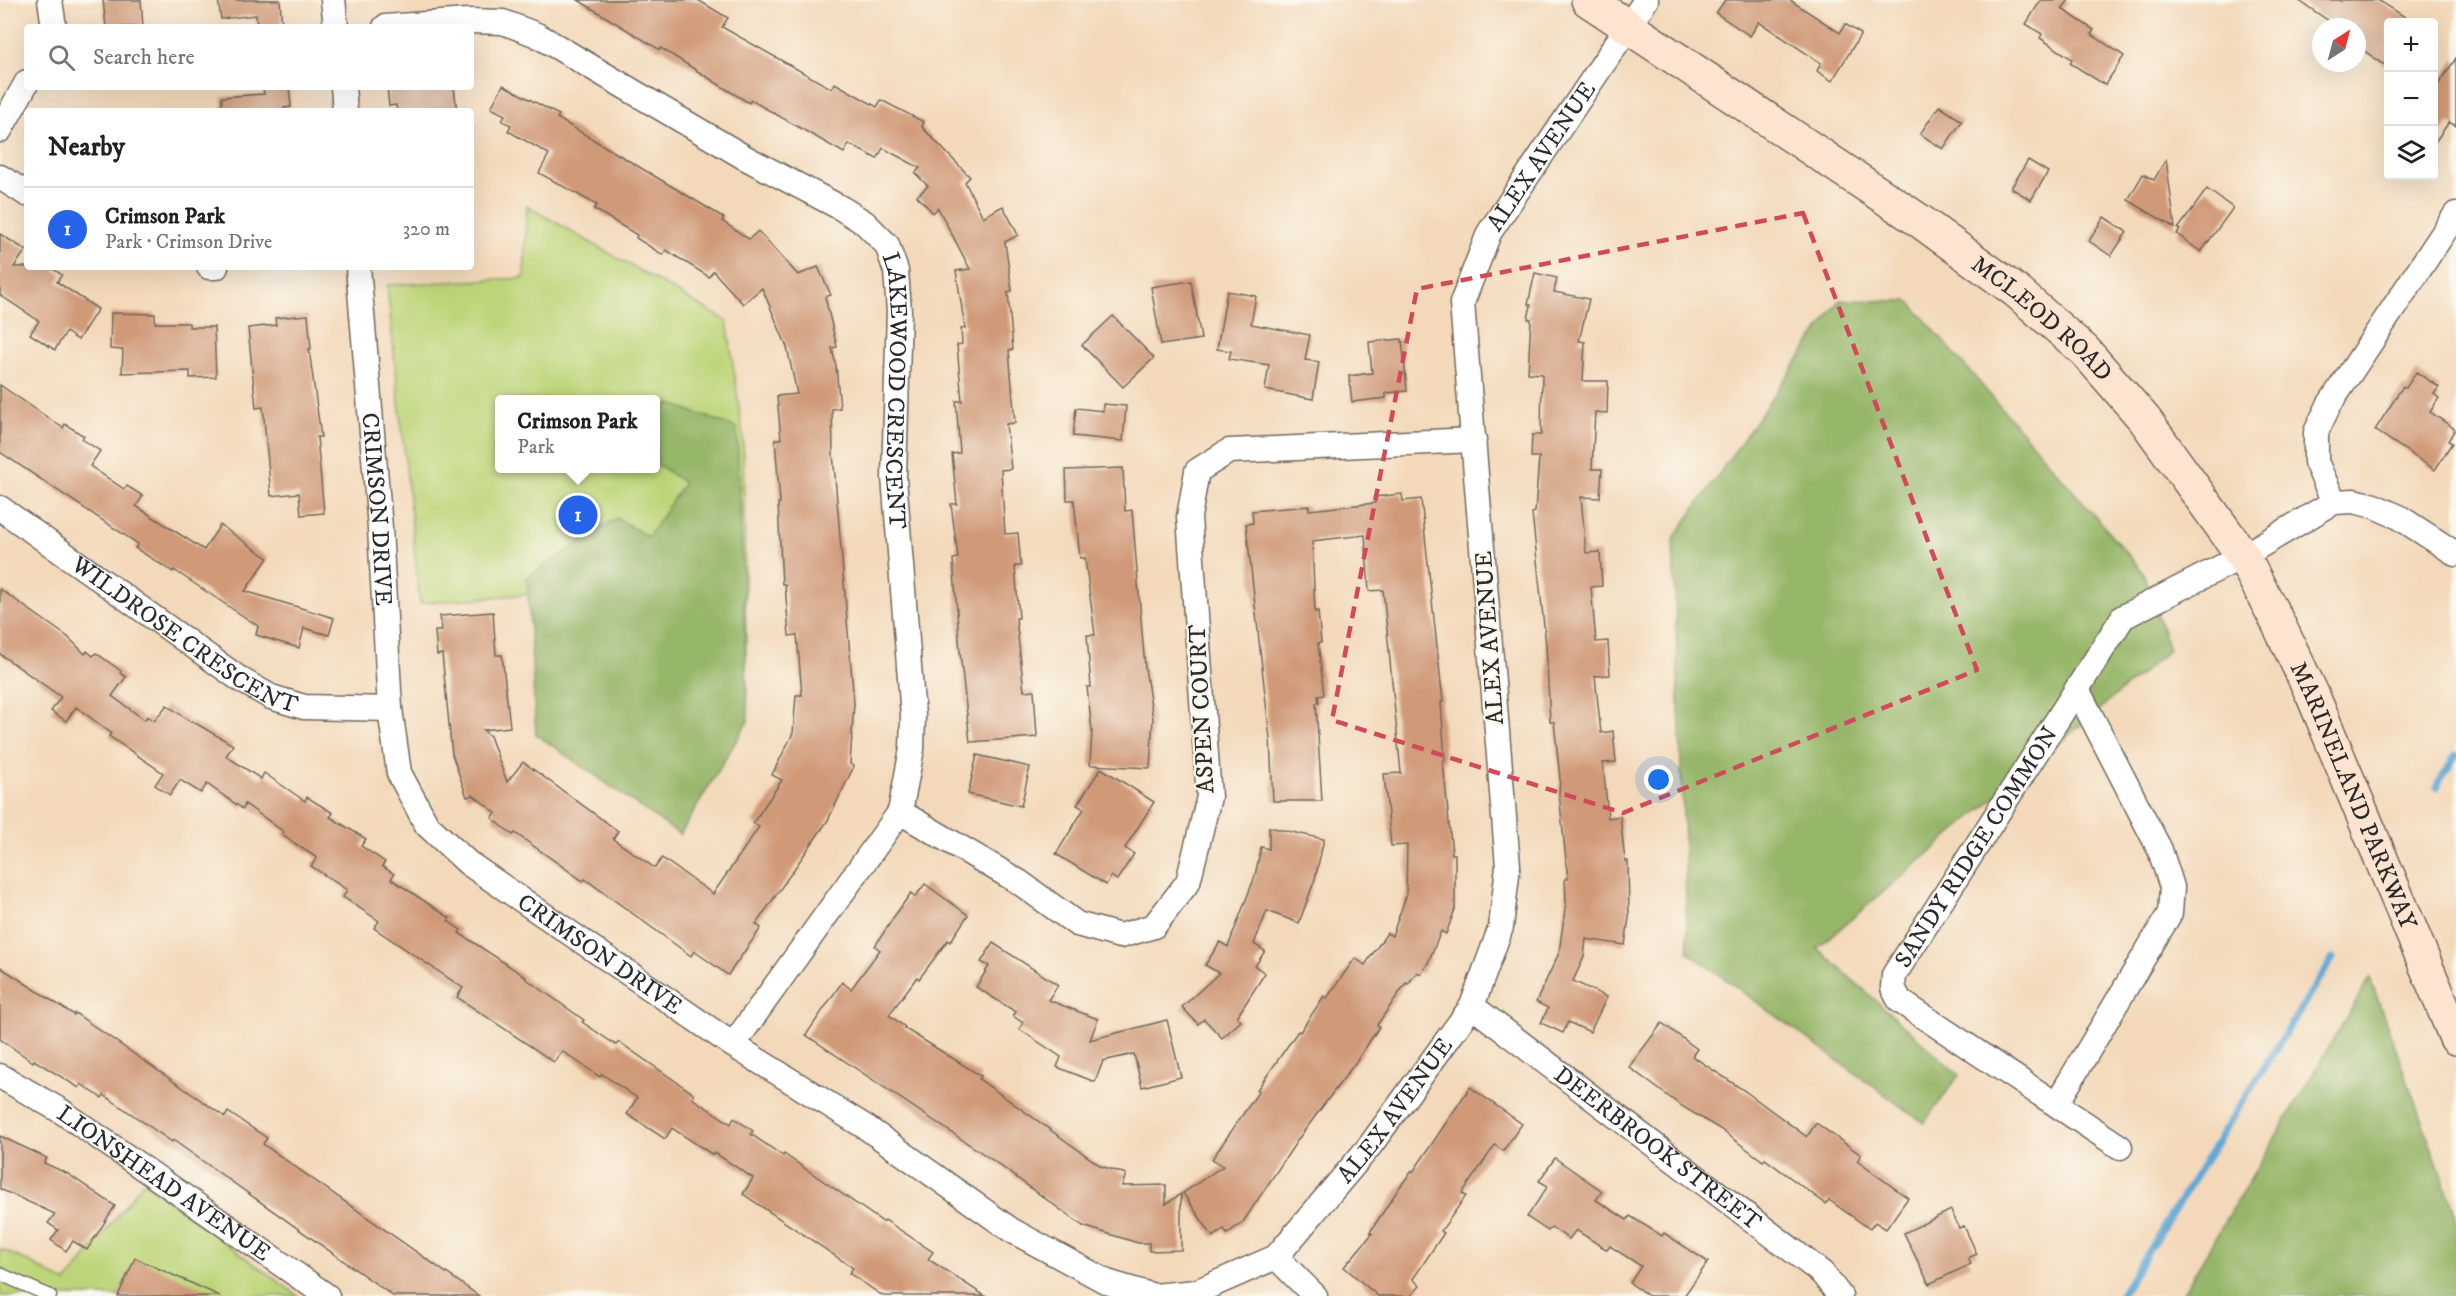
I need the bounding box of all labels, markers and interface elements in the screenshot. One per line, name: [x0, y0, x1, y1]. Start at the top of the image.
north arrow: [2312, 18, 2366, 72]
map controls: [2384, 18, 2438, 180]
button: +: [2384, 18, 2438, 72]
search box: [24, 24, 474, 90]
icon: search: [45, 41, 78, 74]
text: Search here: [93, 44, 195, 71]
button: −: [2384, 72, 2438, 126]
street label: ALEX AVENUE: [1481, 76, 1603, 237]
button: layers: [2384, 126, 2438, 180]
text: Nearby: [48, 131, 125, 164]
text: Crimson Park: [105, 203, 225, 230]
text: 1: [64, 217, 71, 242]
text: 320 m: [403, 217, 450, 242]
text: Park · Crimson Drive: [105, 230, 272, 255]
street label: LAKEWOOD CRESCENT: [875, 248, 914, 530]
street label: MCLEOD ROAD: [1965, 249, 2118, 388]
popup: [495, 395, 660, 473]
text: Crimson Park: [517, 408, 638, 435]
street label: CRIMSON DRIVE: [354, 411, 398, 607]
text: Park: [517, 435, 555, 460]
pin: 1: [558, 492, 598, 538]
street label: WILDROSE CRESCENT: [64, 549, 302, 720]
street label: ALEX AVENUE: [1469, 550, 1511, 726]
street label: ASPEN COURT: [1183, 624, 1221, 794]
street label: MARINELAND PARKWAY: [2283, 657, 2423, 935]
street label: SANDY RIDGE COMMON: [1889, 721, 2065, 974]
your location: [1644, 765, 1673, 794]
street label: CRIMSON DRIVE: [511, 887, 688, 1022]
street label: ALEX AVENUE: [1331, 1032, 1460, 1190]
street label: DEERBROOK STREET: [1548, 1060, 1767, 1237]
street label: LIONSHEAD AVENUE: [51, 1099, 276, 1268]

